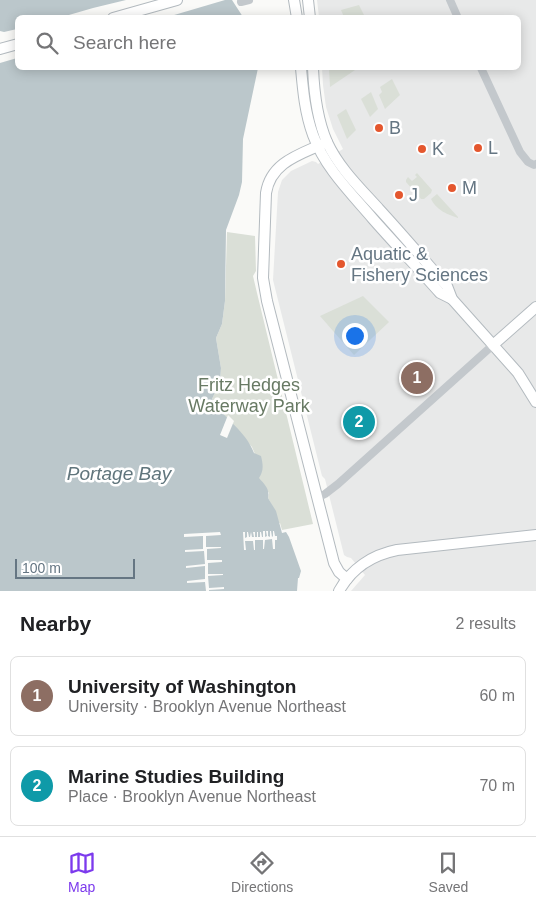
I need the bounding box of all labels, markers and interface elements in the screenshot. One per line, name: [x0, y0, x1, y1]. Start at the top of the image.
search box: [15, 15, 521, 70]
icon: search: [33, 29, 61, 57]
text: Search here: [73, 32, 177, 53]
place label: B: [389, 118, 401, 138]
marker: B: [373, 122, 385, 134]
place label: L: [488, 138, 498, 158]
place label: K: [432, 139, 444, 159]
marker: L: [472, 142, 484, 154]
marker: K: [416, 143, 428, 155]
place label: M: [462, 178, 477, 198]
marker: M: [446, 182, 458, 194]
place label: J: [409, 185, 418, 205]
marker: J: [393, 189, 405, 201]
place label: Aquatic & Fishery Sciences: [351, 244, 488, 285]
marker: Aquatic & Fishery Sciences: [335, 258, 347, 270]
your location: [342, 323, 368, 349]
pin: 1: [401, 359, 433, 397]
park label: Fritz Hedges Waterway Park: [188, 375, 311, 416]
pin: 2: [343, 403, 375, 441]
water label: Portage Bay: [67, 463, 173, 484]
scale bar: [15, 556, 135, 579]
text: 100 m: [22, 560, 61, 576]
text: Nearby: [20, 612, 91, 635]
text: 2 results: [456, 615, 516, 632]
text: University of Washington: [68, 676, 296, 697]
text: 1: [33, 687, 41, 704]
text: 60 m: [479, 687, 515, 704]
text: University · Brooklyn Avenue Northeast: [68, 698, 346, 715]
text: Marine Studies Building: [68, 766, 284, 787]
text: 2: [33, 777, 41, 794]
text: 70 m: [479, 777, 515, 794]
text: Place · Brooklyn Avenue Northeast: [68, 788, 316, 805]
tab: Map: [68, 849, 96, 895]
tab: Directions: [231, 849, 293, 895]
tab: Saved: [429, 849, 468, 895]

